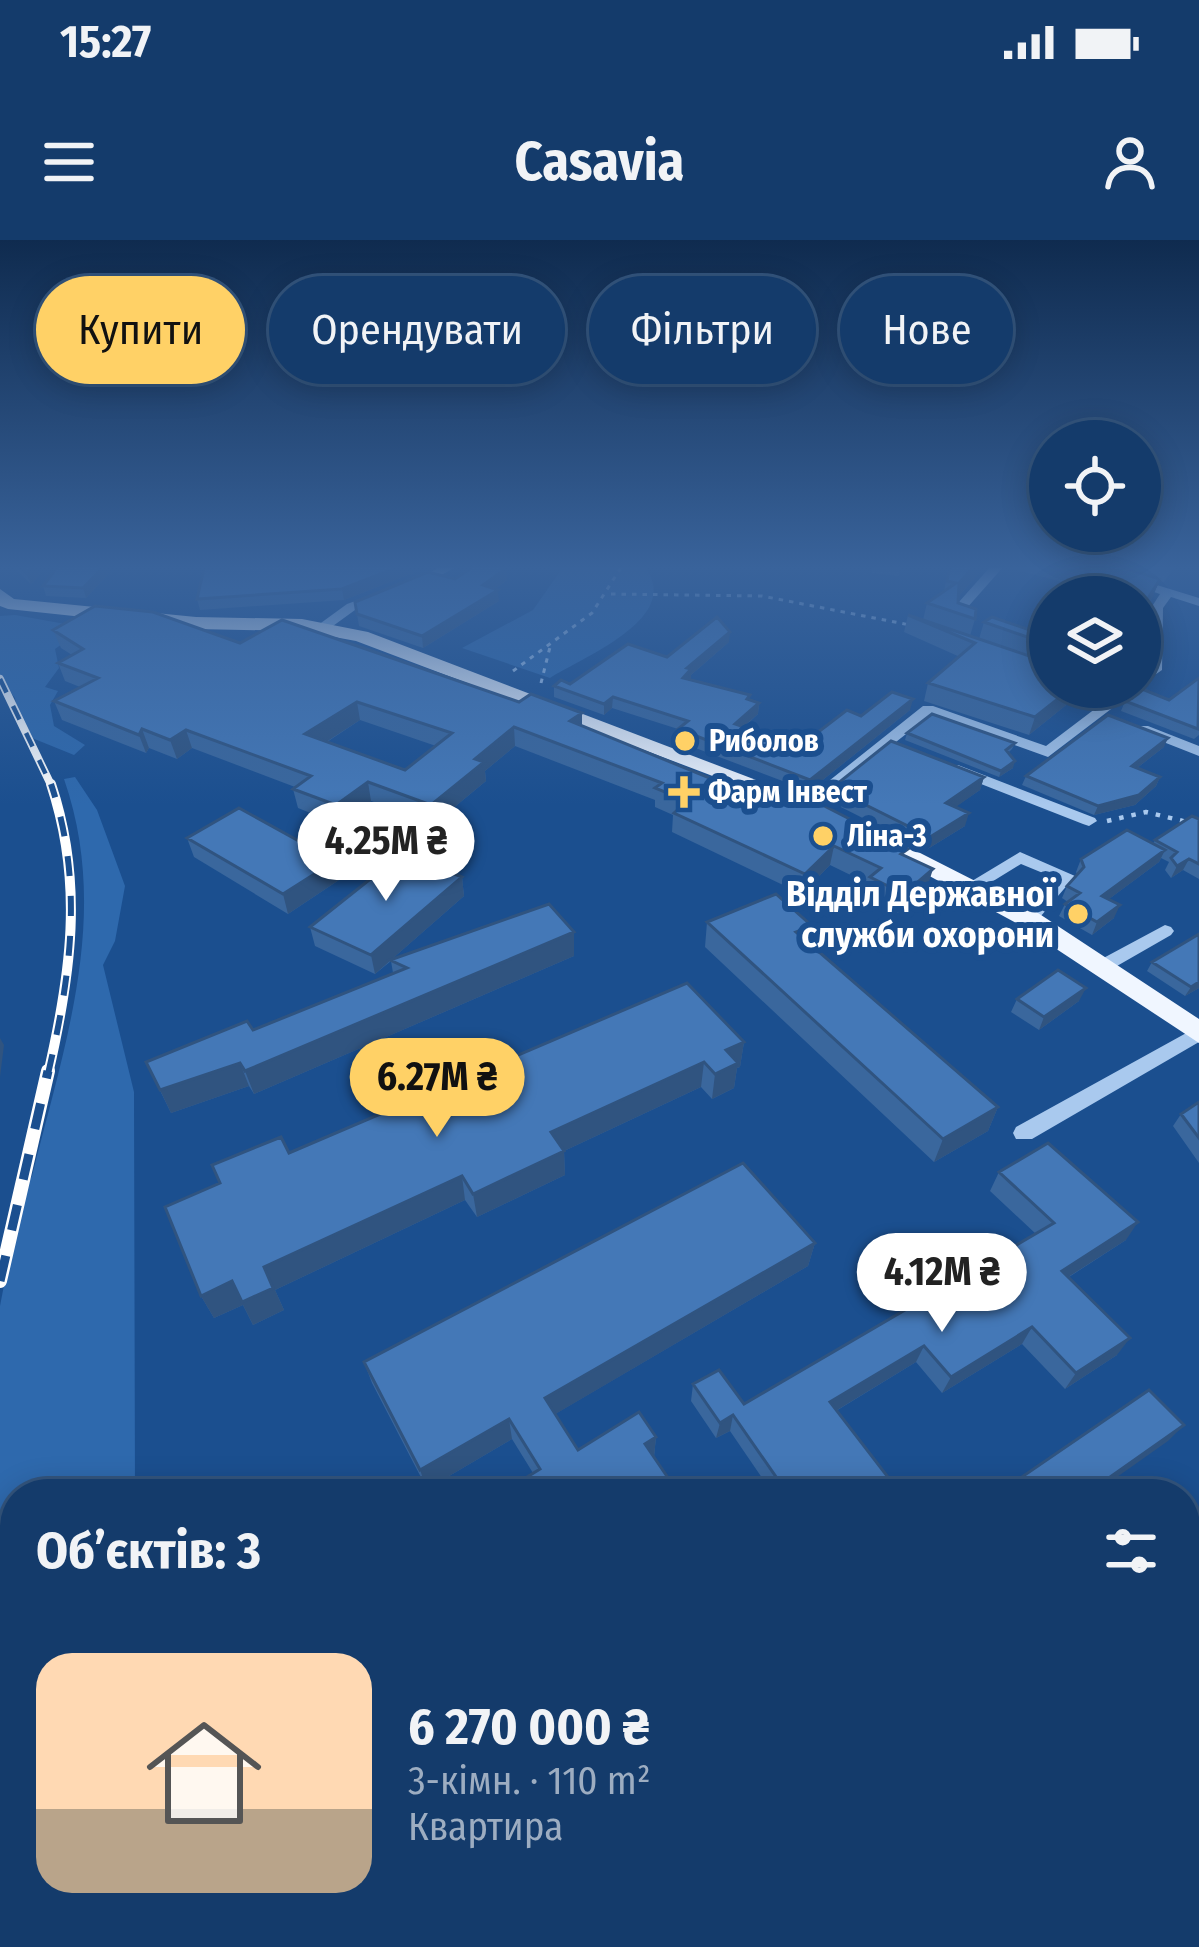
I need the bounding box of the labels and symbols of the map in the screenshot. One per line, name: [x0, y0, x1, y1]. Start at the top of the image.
place label: Риболов: [709, 723, 819, 759]
marker: Риболов: [672, 728, 698, 754]
place label: Фарм Інвест: [708, 774, 868, 810]
marker: Фарм Інвест: [671, 779, 697, 805]
pin: 4.25M ₴: [275, 802, 497, 904]
place label: Ліна-3: [847, 818, 927, 854]
marker: Ліна-3: [810, 823, 836, 849]
place label: Відділ Державної служби охорони: [786, 872, 1057, 957]
marker: Відділ Державної служби охорони: [1065, 901, 1091, 927]
pin: 6.27M ₴: [326, 1038, 548, 1140]
pin: 4.12M ₴: [831, 1233, 1053, 1335]

